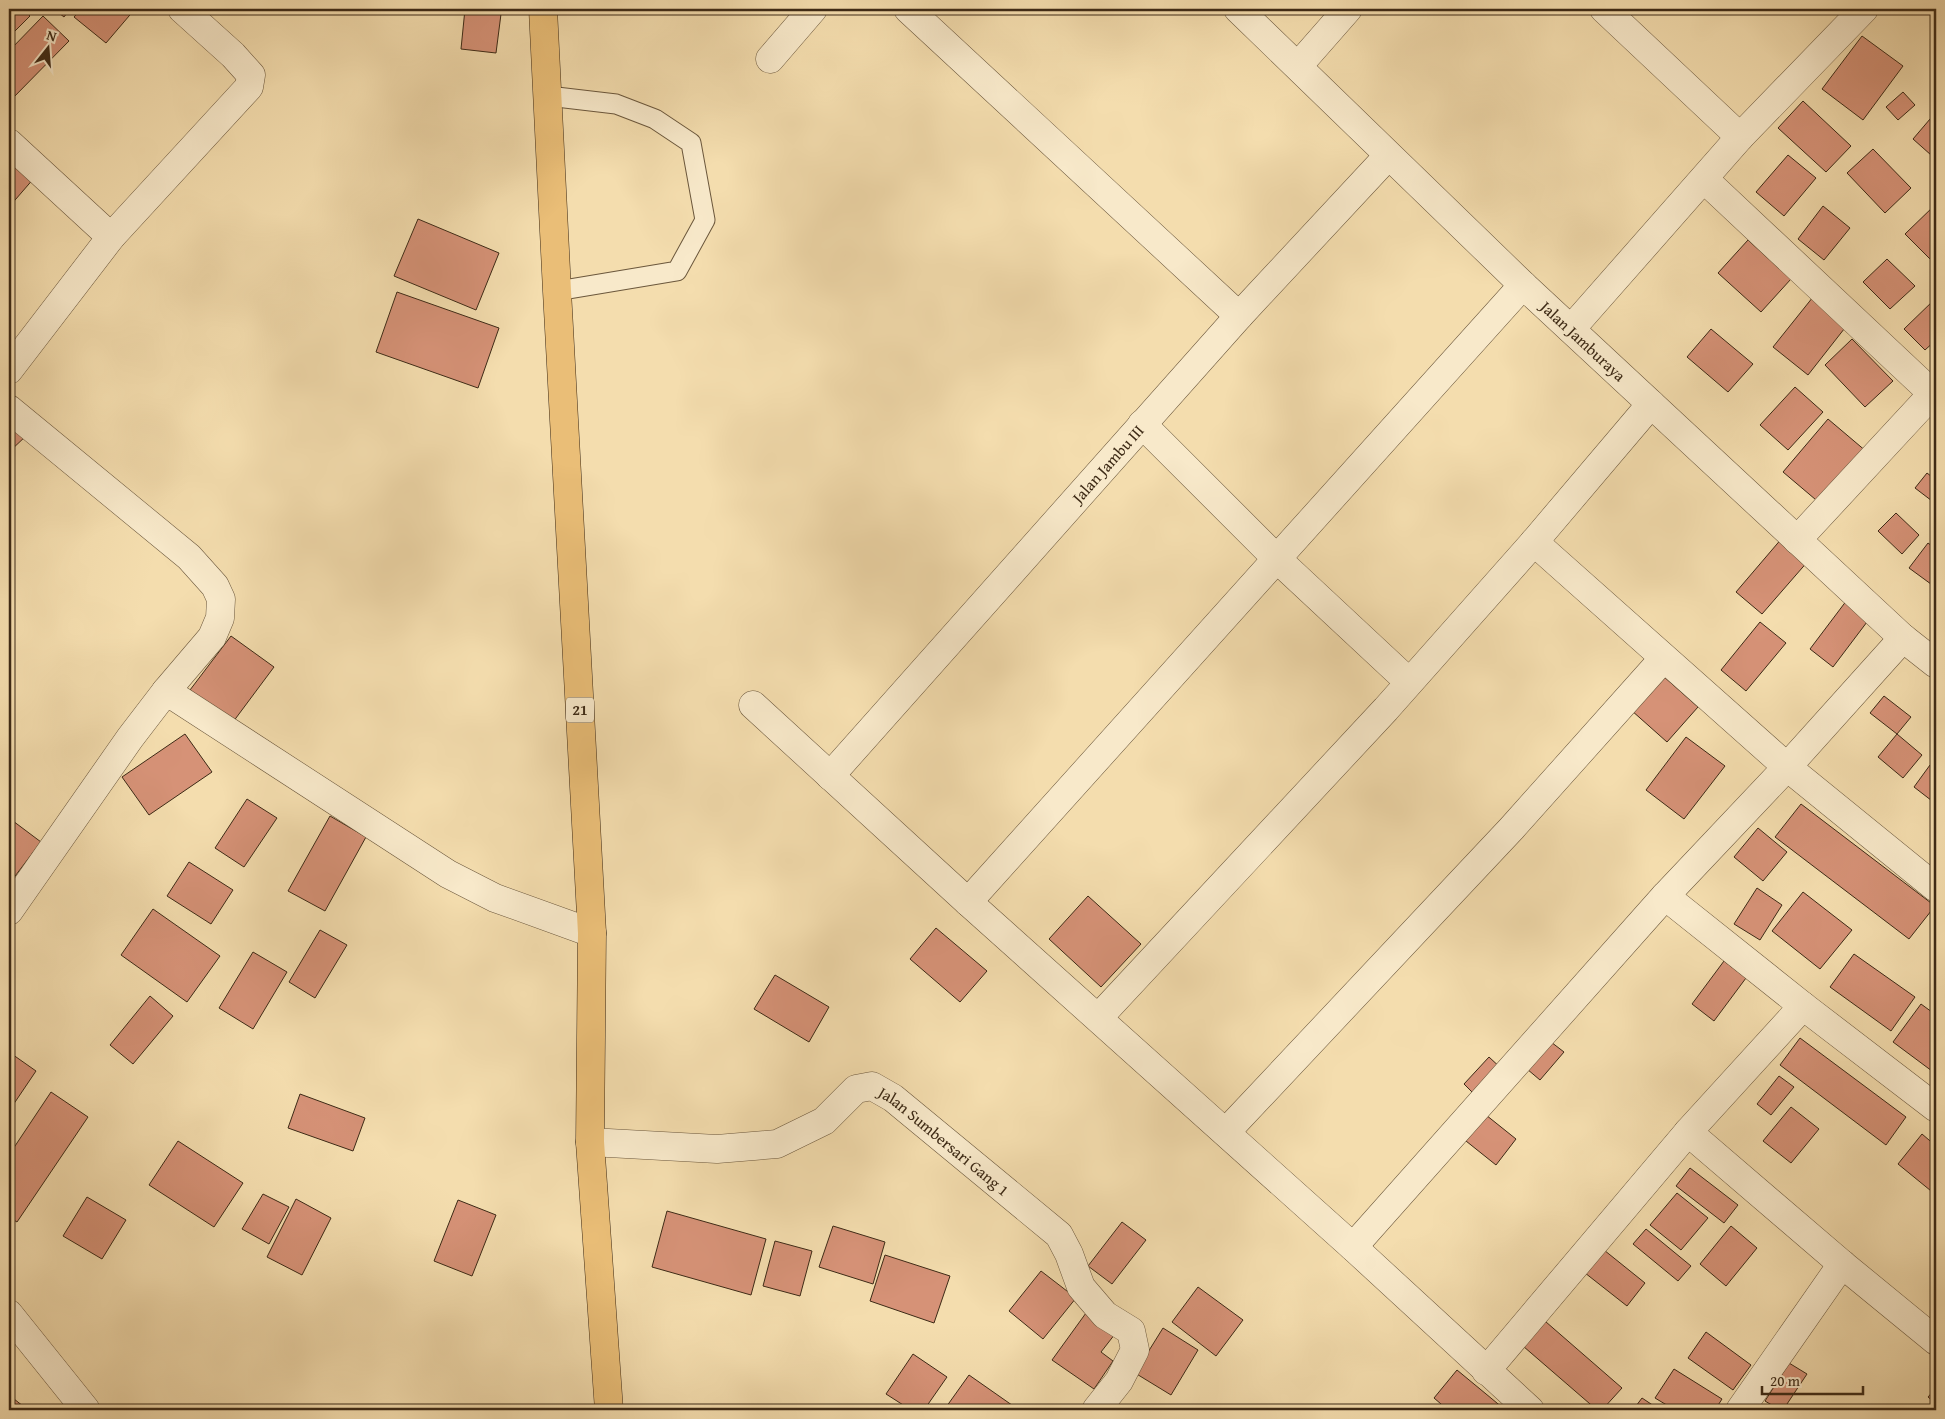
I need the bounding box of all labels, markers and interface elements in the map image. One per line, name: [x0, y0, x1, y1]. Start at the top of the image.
north arrow: [22, 22, 72, 72]
text: N: [44, 25, 60, 47]
street label: Jalan Jamburaya: [1534, 294, 1632, 387]
street label: Jalan Jambu III: [1065, 419, 1149, 510]
road number: 21: [566, 698, 594, 722]
street label: Jalan Sumbersari Gang 1: [872, 1079, 1015, 1201]
scale bar: [1762, 1364, 1864, 1396]
text: 20 m: [1770, 1370, 1801, 1391]

